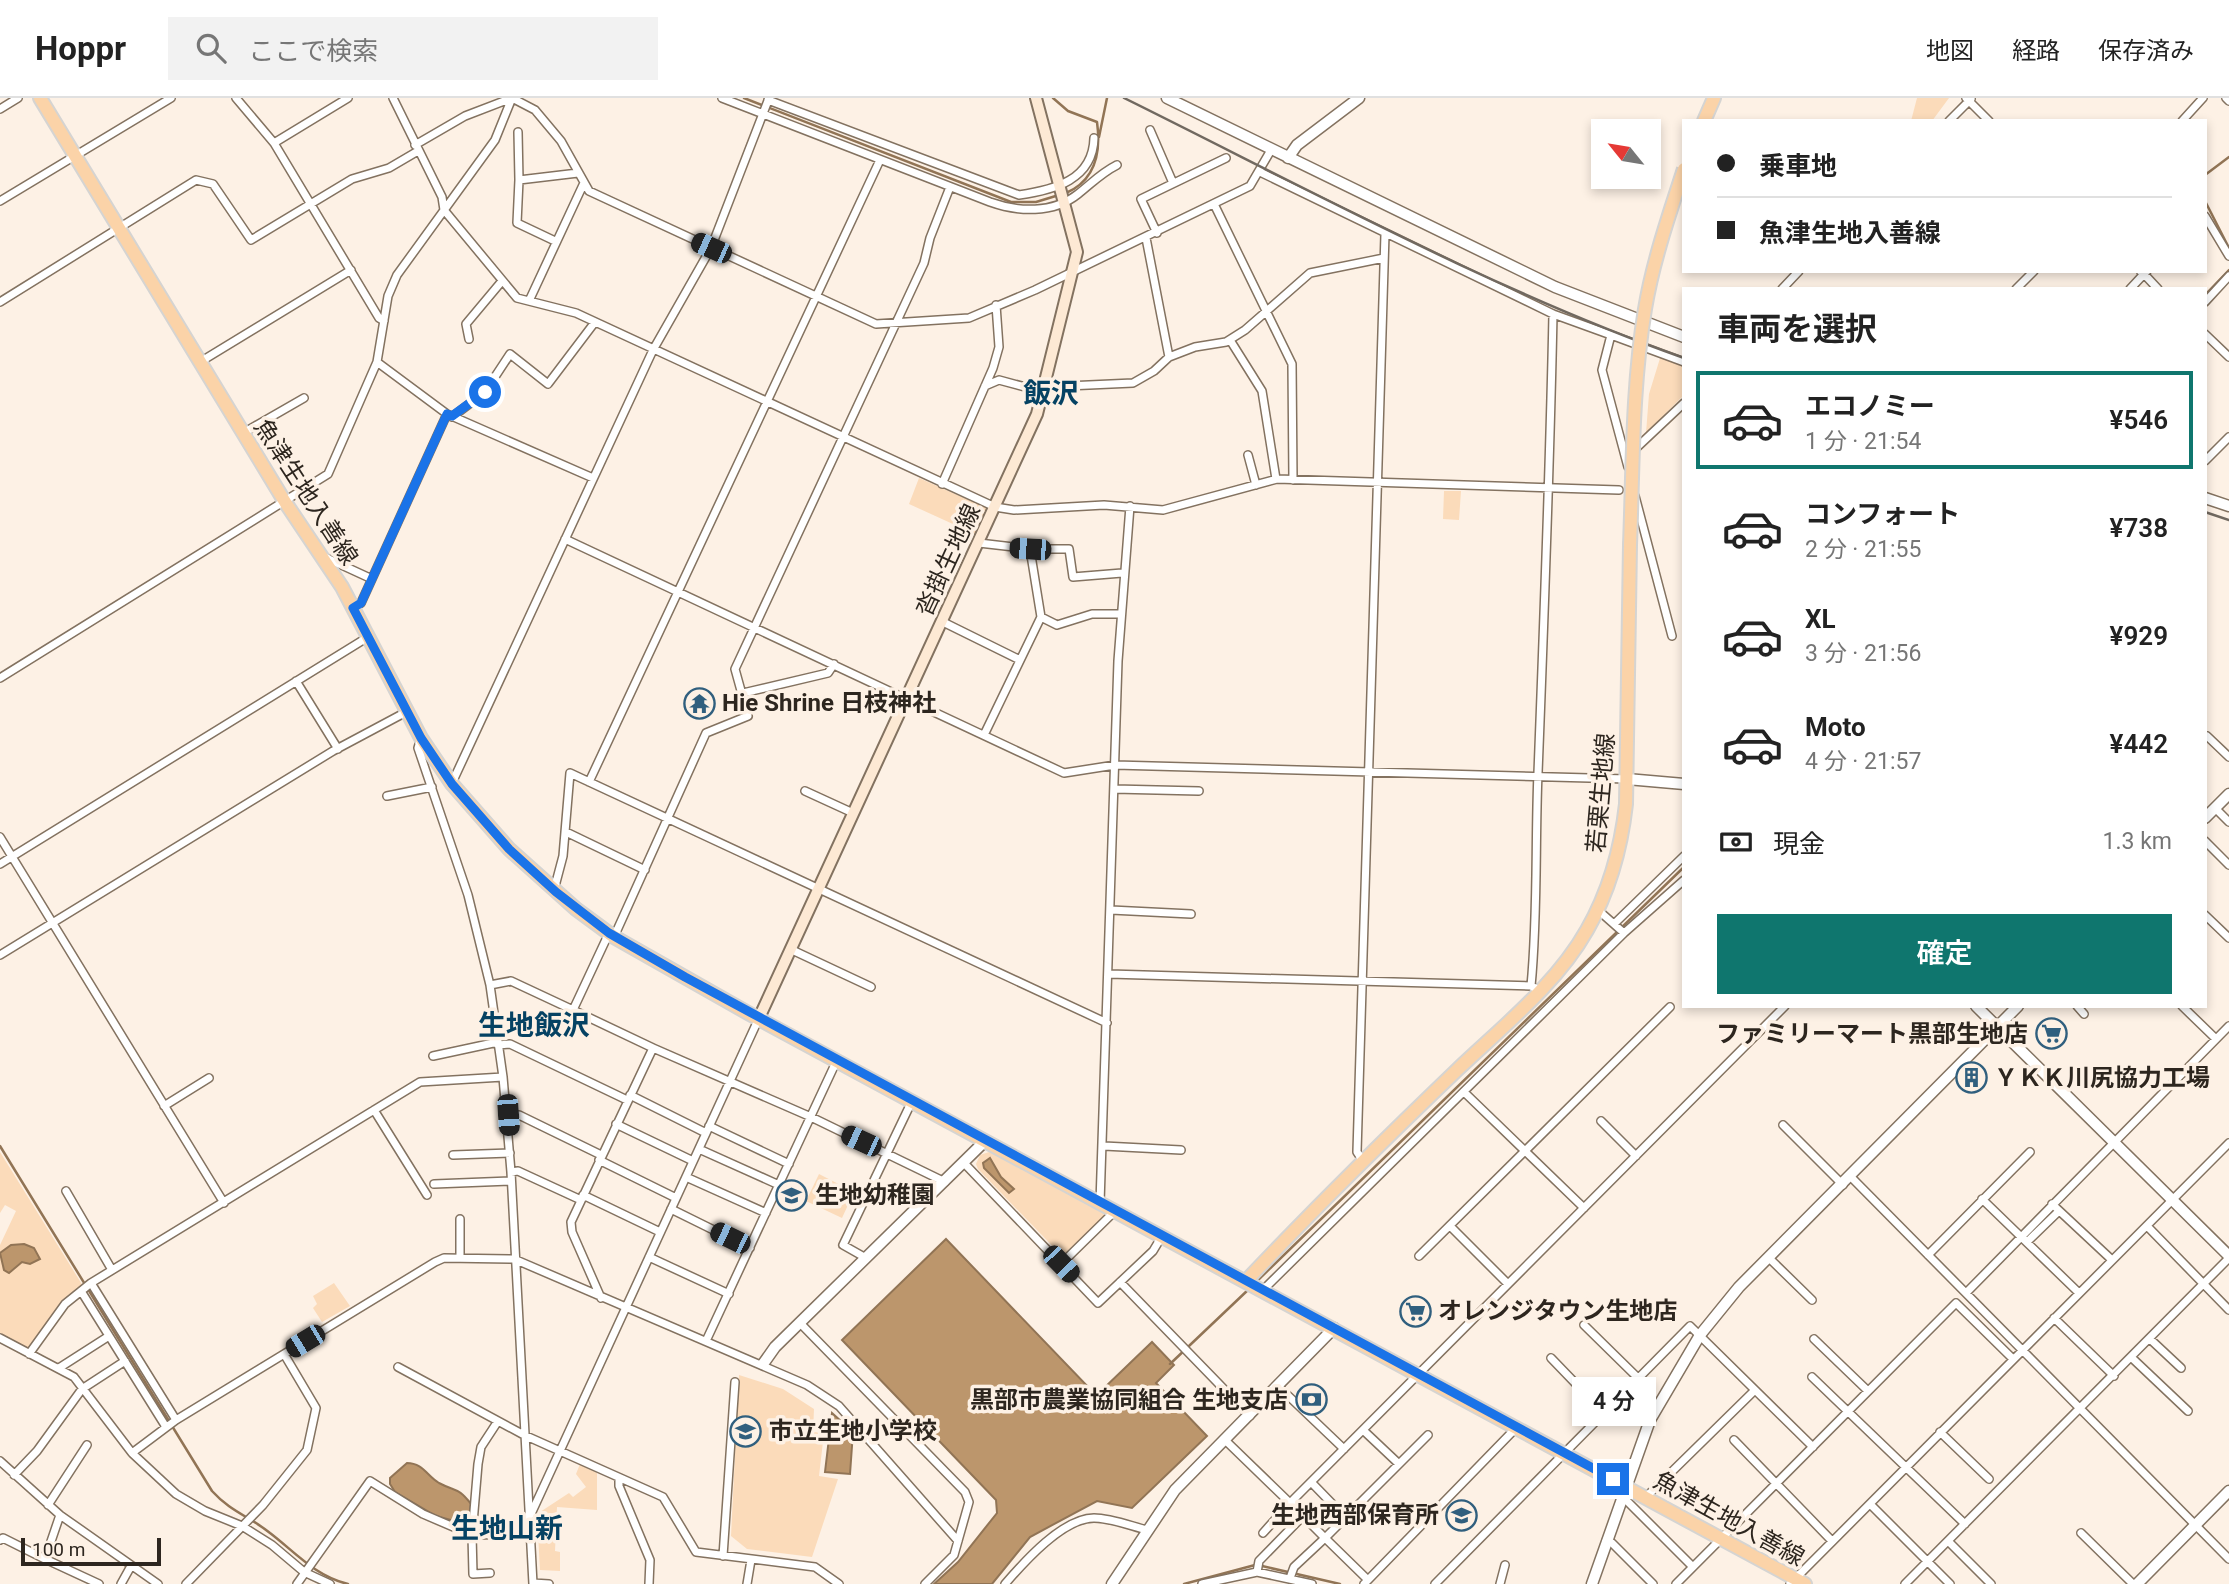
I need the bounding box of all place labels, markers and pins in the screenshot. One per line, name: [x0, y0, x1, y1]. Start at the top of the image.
temple icon: Hie Shrine 日枝神社: [682, 686, 716, 720]
place label: Hie Shrine 日枝神社: [722, 689, 936, 717]
supermarket icon: ファミリーマート黒部生地店: [2034, 1017, 2068, 1051]
place label: ファミリーマート黒部生地店: [1716, 1020, 2028, 1048]
building icon: ＹＫＫ川尻協力工場: [1954, 1061, 1988, 1095]
place label: ＹＫＫ川尻協力工場: [1994, 1064, 2210, 1092]
school or university icon: 生地幼稚園: [775, 1178, 809, 1212]
place label: 生地幼稚園: [815, 1181, 935, 1209]
supermarket icon: オレンジタウン生地店: [1398, 1294, 1432, 1328]
place label: オレンジタウン生地店: [1438, 1297, 1678, 1325]
bank icon: 黒部市農業協同組合 生地支店: [1294, 1383, 1328, 1417]
place label: 黒部市農業協同組合 生地支店: [970, 1386, 1288, 1414]
school or university icon: 市立生地小学校: [729, 1414, 763, 1448]
place label: 市立生地小学校: [769, 1417, 937, 1445]
school or university icon: 生地西部保育所: [1445, 1498, 1479, 1532]
place label: 生地西部保育所: [1271, 1501, 1439, 1529]

